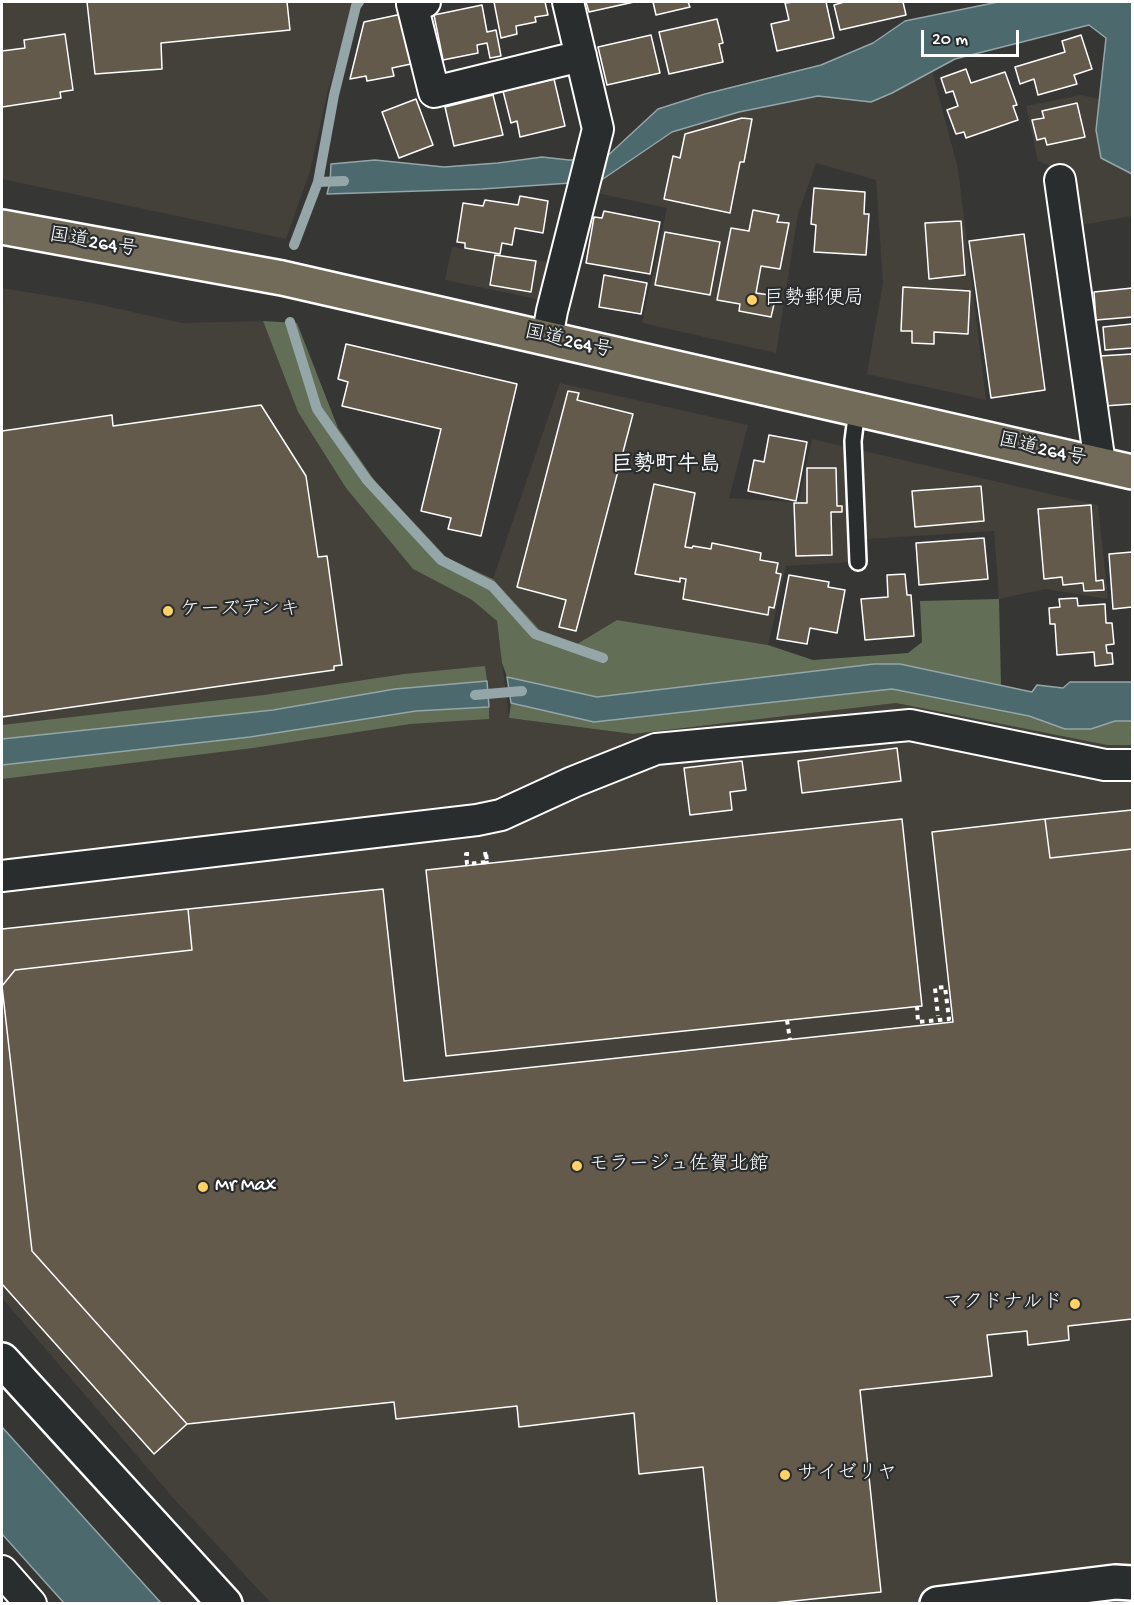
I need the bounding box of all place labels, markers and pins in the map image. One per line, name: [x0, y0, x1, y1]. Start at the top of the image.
place label: 巨勢郵便局: [764, 288, 864, 312]
marker: 巨勢郵便局: [745, 293, 759, 307]
place label: ケーズデンキ: [180, 599, 300, 623]
marker: ケーズデンキ: [161, 604, 175, 618]
place label: モラージュ佐賀北館: [589, 1154, 769, 1178]
marker: モラージュ佐賀北館: [570, 1159, 584, 1173]
place label: Mr Max: [215, 1175, 276, 1199]
marker: Mr Max: [196, 1180, 210, 1194]
place label: マクドナルド: [943, 1292, 1063, 1316]
marker: マクドナルド: [1068, 1297, 1082, 1311]
place label: サイゼリヤ: [797, 1463, 897, 1487]
marker: サイゼリヤ: [778, 1468, 792, 1482]

